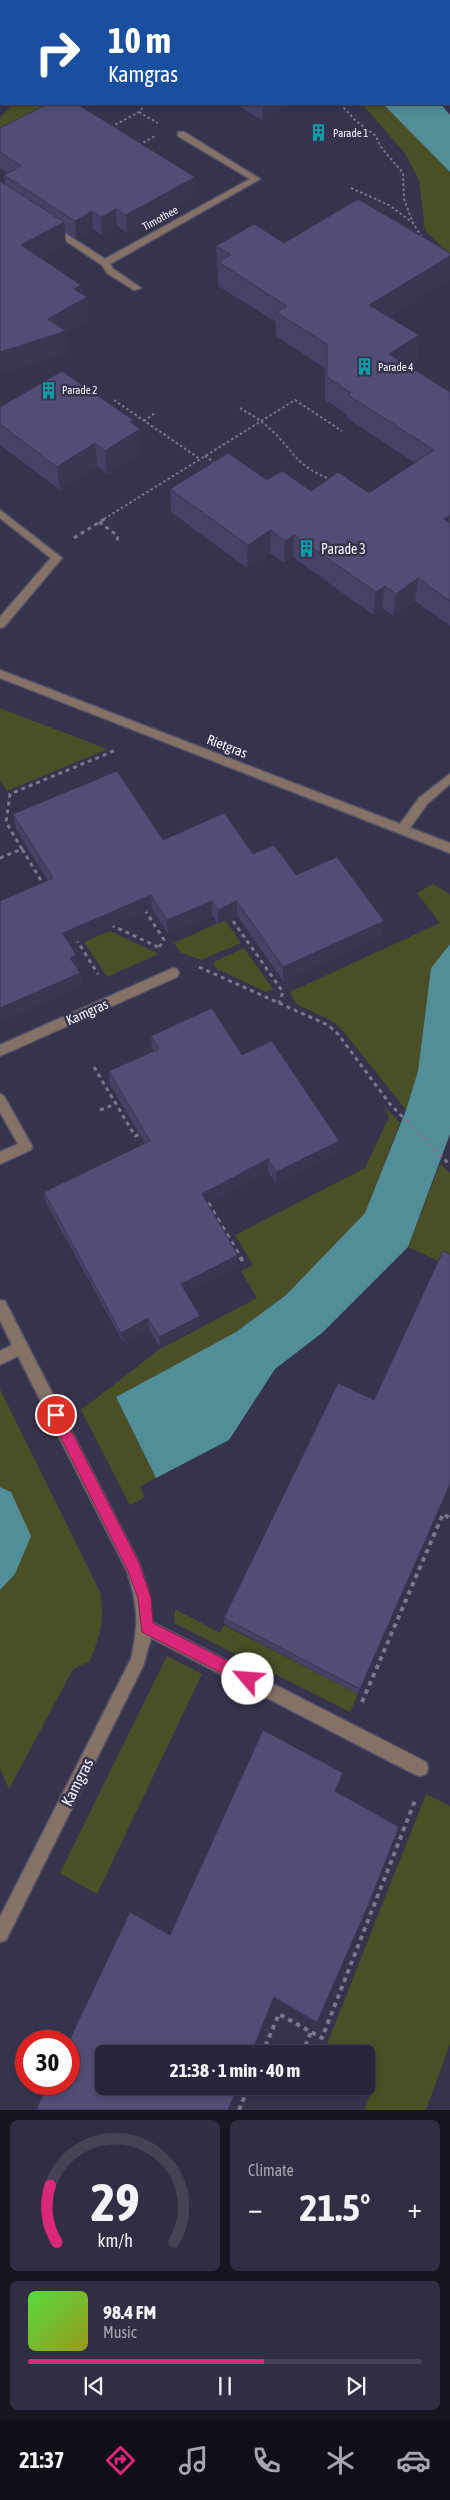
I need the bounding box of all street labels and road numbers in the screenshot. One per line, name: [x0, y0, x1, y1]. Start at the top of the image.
street label: Timothee: [140, 203, 180, 233]
street label: Rietgras: [205, 731, 249, 761]
street label: Kamgras: [63, 996, 111, 1028]
street label: Kamgras: [57, 1755, 98, 1809]

